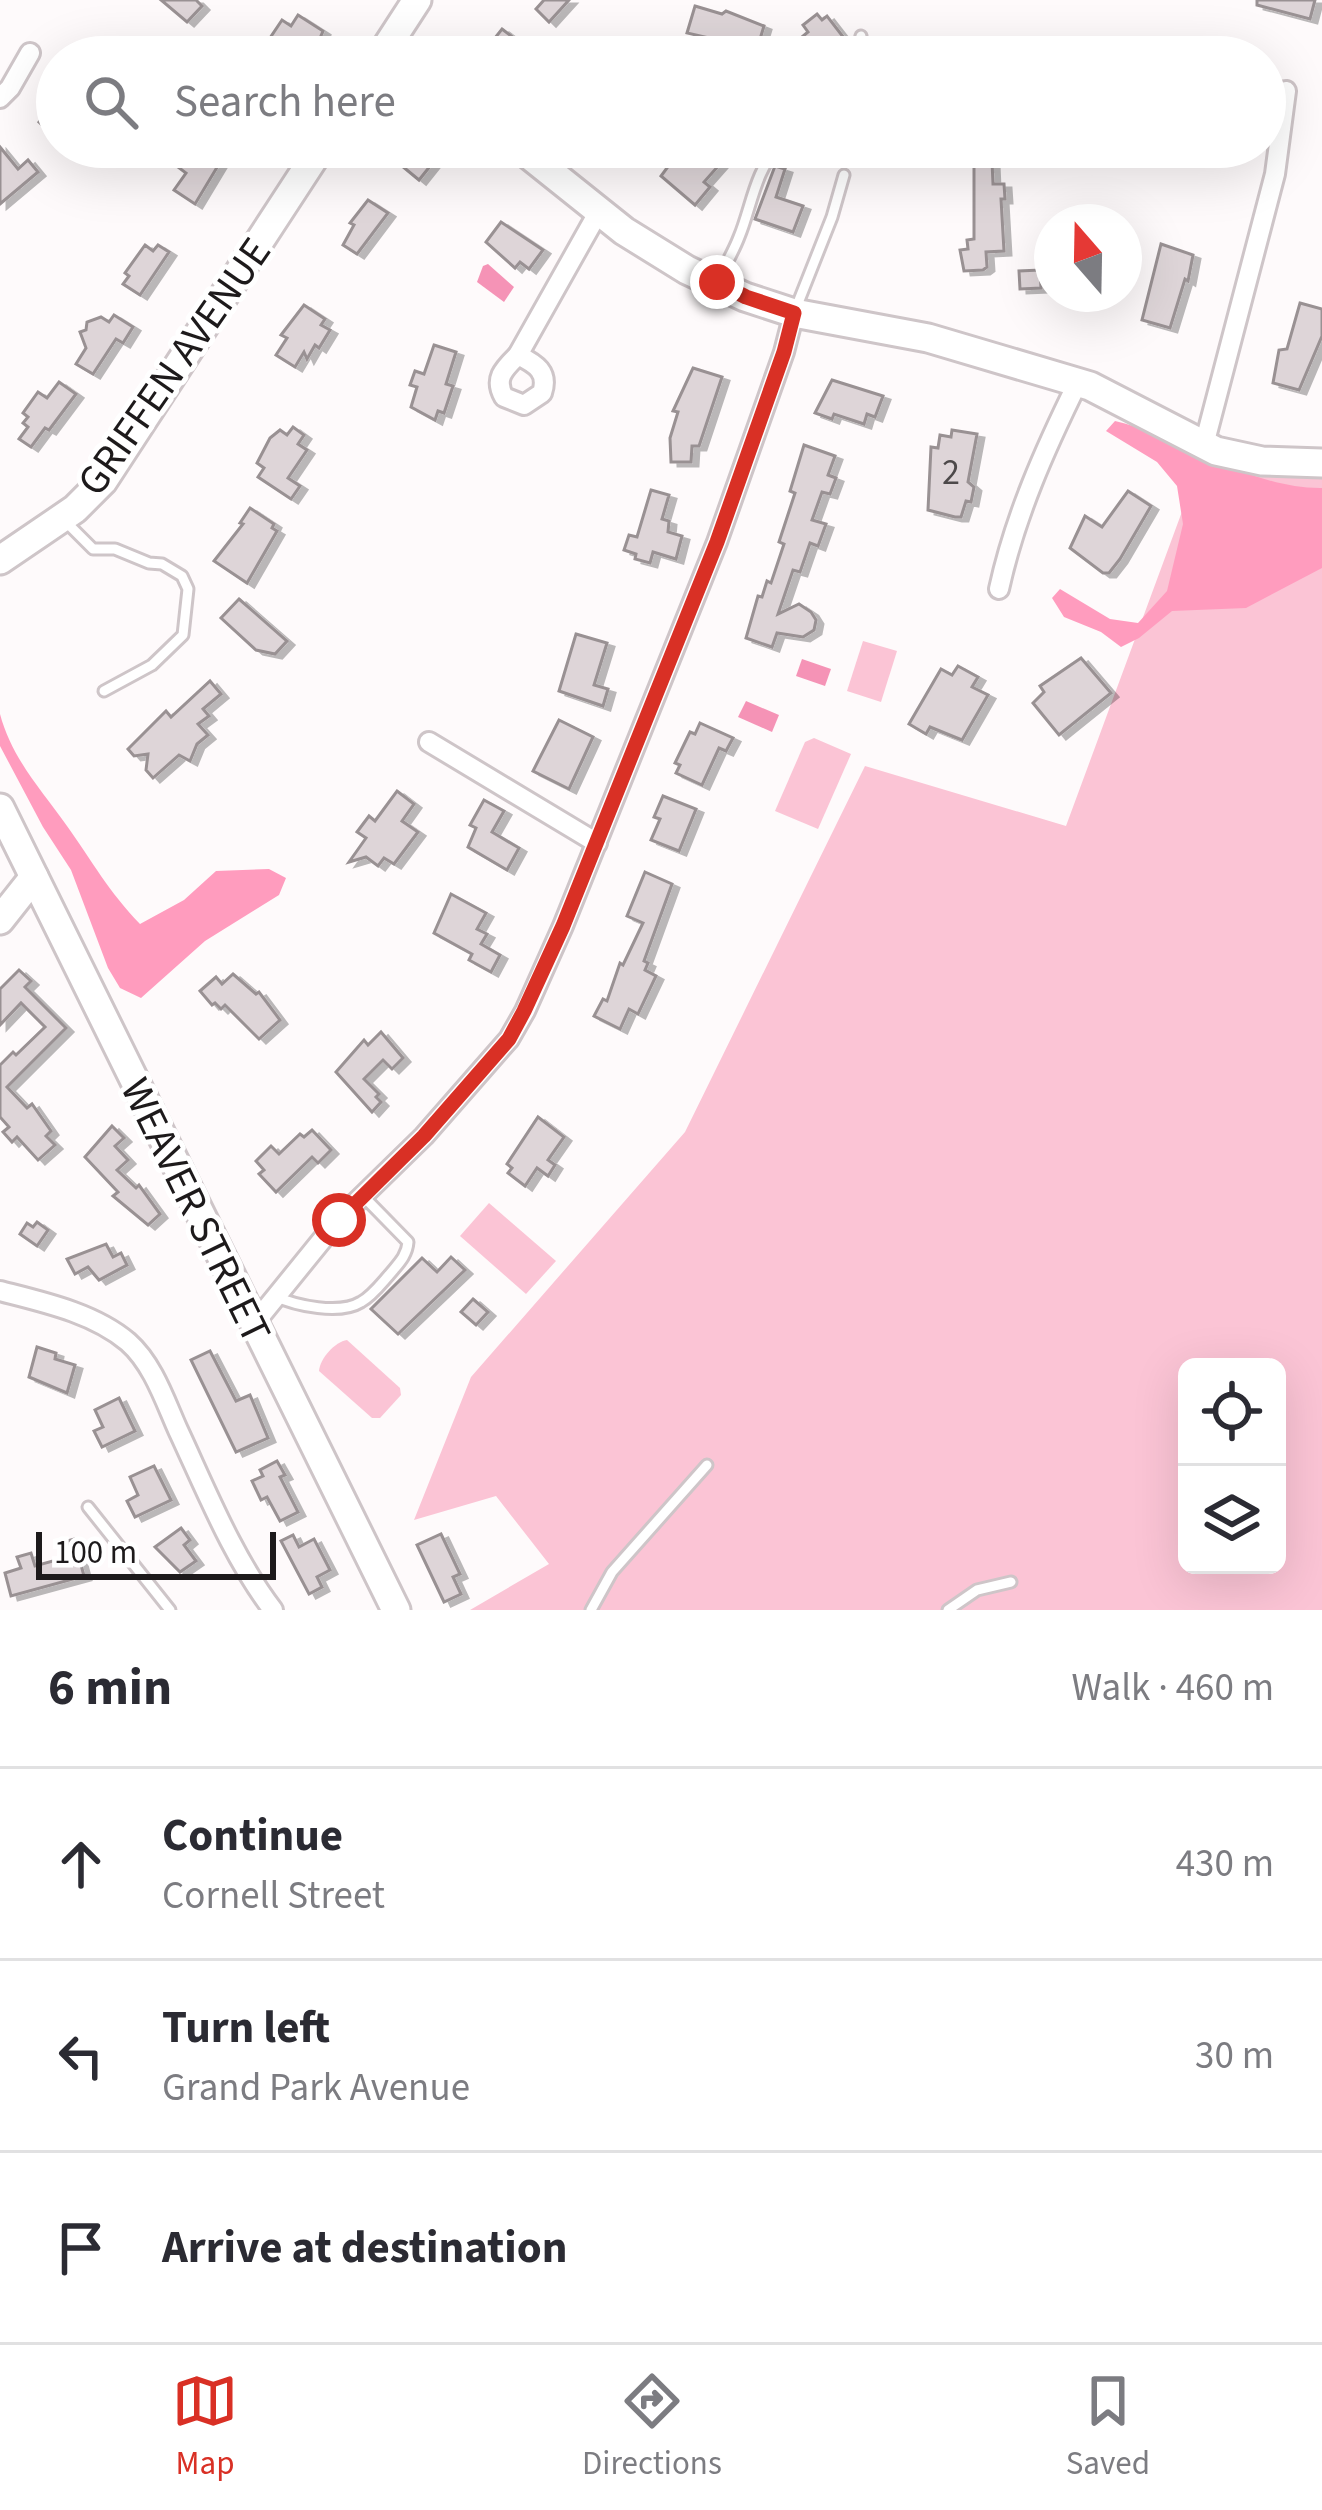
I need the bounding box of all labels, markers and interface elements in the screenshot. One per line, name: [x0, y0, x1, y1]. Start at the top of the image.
search box: [36, 36, 1286, 168]
icon: search: [78, 69, 144, 135]
text: Search here: [174, 70, 396, 134]
north arrow: [1034, 204, 1142, 312]
street label: GRIFFEN AVENUE: [63, 226, 286, 508]
route end: [690, 255, 744, 309]
house number: 2: [942, 447, 960, 498]
street label: WEAVER STREET: [105, 1068, 285, 1354]
route start: [312, 1193, 366, 1247]
map controls: [1178, 1358, 1286, 1574]
button: locate: [1178, 1358, 1286, 1466]
button: layers: [1178, 1466, 1286, 1574]
scale bar: [36, 1526, 276, 1579]
text: 100 m: [54, 1529, 137, 1576]
text: 6 min: [48, 1652, 172, 1724]
text: Walk · 460 m: [1071, 1660, 1274, 1716]
text: Continue: [162, 1804, 343, 1868]
icon: ahead: [48, 1831, 114, 1897]
text: 430 m: [1176, 1836, 1274, 1892]
text: Cornell Street: [162, 1868, 385, 1924]
text: Turn left: [162, 1996, 330, 2060]
icon: left: [48, 2023, 114, 2089]
text: 30 m: [1195, 2028, 1274, 2084]
text: Grand Park Avenue: [162, 2060, 470, 2116]
icon: arrive: [48, 2215, 114, 2281]
text: Arrive at destination: [162, 2216, 567, 2280]
tab: Map: [172, 2368, 238, 2487]
tab: Directions: [582, 2368, 722, 2487]
tab: Saved: [1066, 2368, 1150, 2487]

